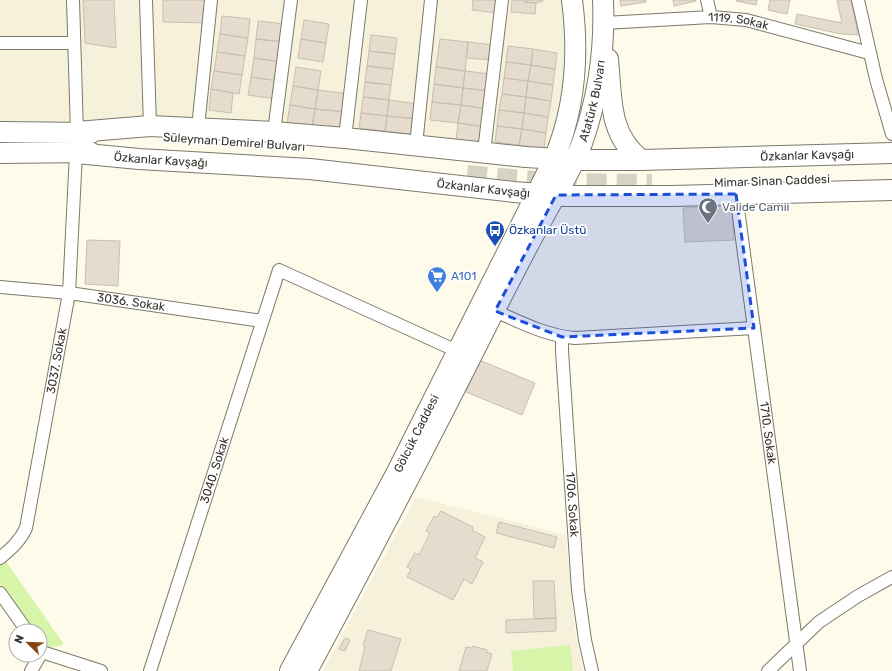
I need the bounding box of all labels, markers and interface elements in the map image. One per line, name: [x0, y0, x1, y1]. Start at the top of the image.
street label: 1119. Sokak: [708, 10, 771, 33]
street label: Atatürk Bulvarı: [576, 59, 608, 143]
street label: Süleyman Demirel Bulvarı: [162, 130, 306, 154]
street label: Özkanlar Kavşağı: [760, 147, 854, 164]
street label: Özkanlar Kavşağı: [113, 150, 208, 170]
street label: Mimar Sinan Caddesi: [714, 172, 830, 190]
street label: Özkanlar Kavşağı: [436, 176, 531, 200]
mosque icon: Valide Camii: [697, 196, 719, 224]
place label: Valide Camii: [722, 200, 790, 214]
bus stop icon: Özkanlar Üstü: [484, 219, 506, 247]
place label: Özkanlar Üstü: [509, 223, 586, 237]
supermarket icon: A101: [426, 265, 448, 293]
place label: A101: [451, 269, 476, 283]
street label: 3036. Sokak: [96, 290, 167, 314]
street label: 3037. Sokak: [44, 326, 70, 395]
street label: Gölcük Caddesi: [391, 392, 442, 475]
street label: 1710. Sokak: [757, 401, 779, 466]
street label: 3040. Sokak: [197, 434, 232, 505]
street label: 1706. Sokak: [563, 472, 582, 539]
north arrow: [8, 623, 48, 663]
text: N: [12, 633, 27, 645]

